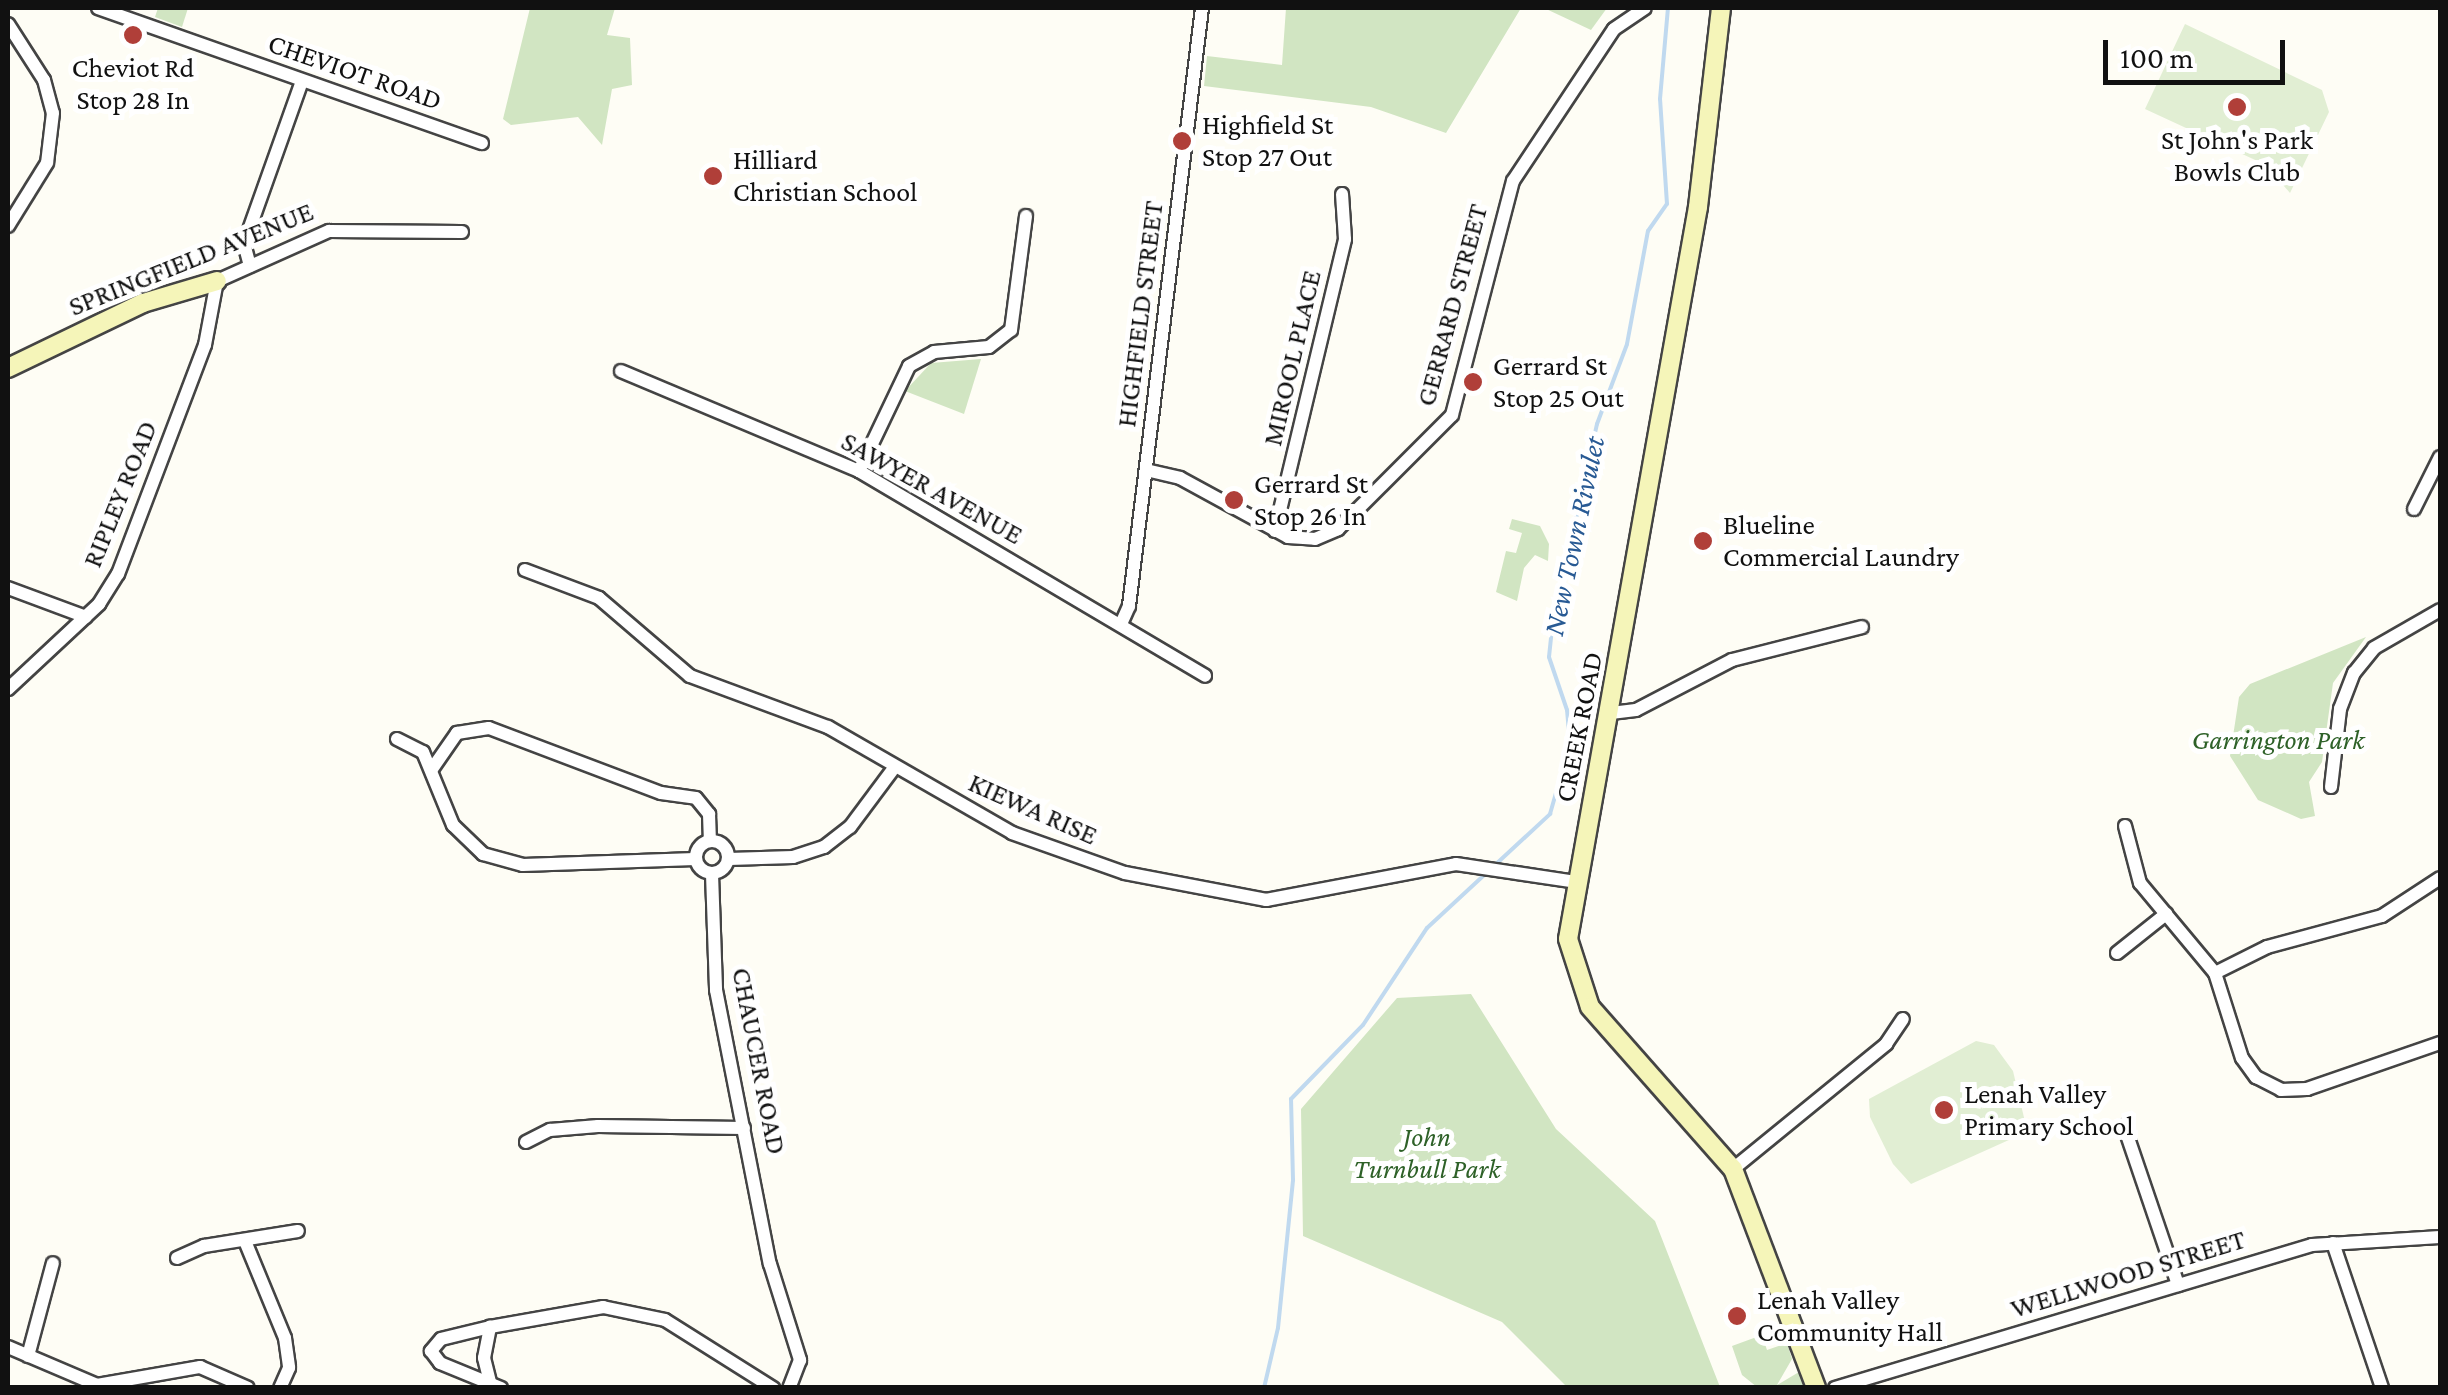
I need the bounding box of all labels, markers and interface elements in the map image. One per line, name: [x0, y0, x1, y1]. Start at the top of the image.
scale bar: [2108, 20, 2290, 82]
marker: Cheviot Rd Stop 28 In: [122, 24, 144, 46]
street label: CHEVIOT ROAD: [264, 27, 446, 117]
text: 100 m: [2120, 41, 2194, 74]
place label: Cheviot Rd Stop 28 In: [72, 51, 194, 117]
marker: St John's Park Bowls Club: [2226, 96, 2248, 118]
place label: Highfield St Stop 27 Out: [1202, 108, 1333, 174]
place label: St John's Park Bowls Club: [2161, 123, 2313, 189]
marker: Highfield St Stop 27 Out: [1171, 130, 1193, 152]
place label: Hilliard Christian School: [733, 143, 917, 209]
marker: Hilliard Christian School: [702, 165, 724, 187]
street label: SPRINGFIELD AVENUE: [64, 195, 318, 323]
street label: HIGHFIELD STREET: [1109, 199, 1171, 429]
street label: GERRARD STREET: [1409, 200, 1495, 410]
street label: MIROOL PLACE: [1255, 267, 1329, 449]
place label: Gerrard St Stop 25 Out: [1493, 349, 1624, 415]
marker: Gerrard St Stop 25 Out: [1462, 371, 1484, 393]
street label: RIPLEY ROAD: [75, 416, 165, 572]
street label: SAWYER AVENUE: [835, 424, 1029, 552]
water label: New Town Rivulet: [1535, 433, 1613, 639]
place label: Gerrard St Stop 26 In: [1254, 467, 1368, 533]
marker: Gerrard St Stop 26 In: [1223, 489, 1245, 511]
place label: Blueline Commercial Laundry: [1723, 508, 1959, 574]
marker: Blueline Commercial Laundry: [1692, 530, 1714, 552]
street label: CREEK ROAD: [1548, 649, 1610, 805]
park label: Garrington Park: [2192, 723, 2364, 757]
street label: KIEWA RISE: [963, 766, 1103, 852]
street label: CHAUCER ROAD: [724, 965, 794, 1157]
place label: Lenah Valley Primary School: [1964, 1077, 2134, 1143]
marker: Lenah Valley Primary School: [1933, 1099, 1955, 1121]
park label: John Turnbull Park: [1354, 1120, 1500, 1186]
street label: WELLWOOD STREET: [2007, 1222, 2249, 1326]
place label: Lenah Valley Community Hall: [1757, 1283, 1943, 1349]
marker: Lenah Valley Community Hall: [1726, 1305, 1748, 1327]

